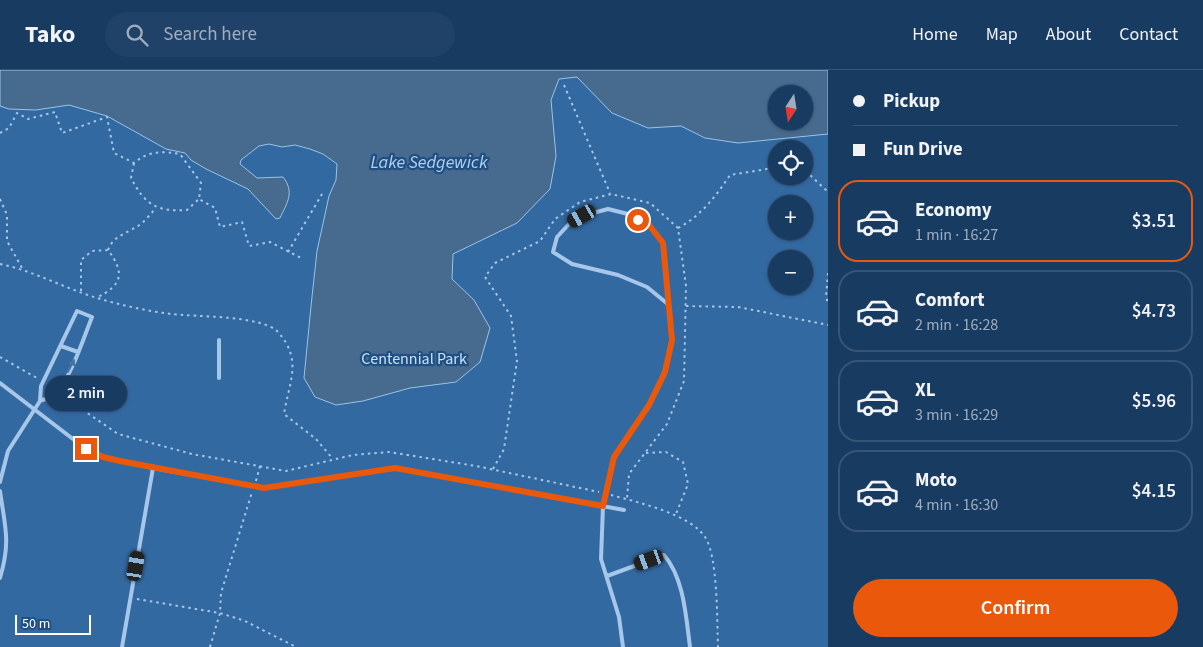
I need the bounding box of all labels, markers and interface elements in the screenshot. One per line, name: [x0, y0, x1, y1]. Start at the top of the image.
search box: [105, 12, 455, 57]
text: Tako: [25, 17, 75, 52]
icon: search: [123, 21, 151, 49]
text: Search here: [163, 21, 257, 48]
text: Home: [912, 22, 958, 47]
text: Map: [986, 22, 1018, 47]
text: About: [1046, 22, 1091, 47]
text: Contact: [1119, 22, 1178, 47]
north arrow: [768, 85, 812, 130]
map controls: [768, 85, 813, 295]
text: Pickup: [883, 88, 940, 115]
text: Fun Drive: [883, 136, 963, 163]
button: locate: [768, 140, 813, 185]
water label: Lake Sedgewick: [371, 150, 488, 175]
button: +: [768, 195, 813, 240]
text: Economy: [915, 197, 992, 224]
icon: car: [855, 199, 900, 244]
car: [565, 202, 598, 230]
text: $3.51: [1132, 208, 1176, 235]
route start: [627, 209, 649, 231]
text: 1 min · 16:27: [915, 224, 998, 246]
button: −: [768, 250, 813, 295]
text: Comfort: [915, 287, 985, 314]
icon: car: [855, 289, 900, 334]
text: $4.73: [1132, 298, 1176, 325]
text: 2 min · 16:28: [915, 314, 998, 336]
park label: Centennial Park: [361, 348, 467, 370]
one-way arrow: [67, 359, 76, 372]
callout: 2 min: [45, 376, 127, 412]
text: XL: [915, 377, 936, 404]
icon: car: [855, 379, 900, 424]
text: 2 min: [67, 382, 105, 404]
text: $5.96: [1132, 388, 1176, 415]
text: 3 min · 16:29: [915, 404, 998, 426]
route end: [75, 438, 97, 460]
text: Moto: [915, 467, 957, 494]
icon: car: [855, 469, 900, 514]
text: $4.15: [1132, 478, 1176, 505]
text: 4 min · 16:30: [915, 494, 998, 516]
car: [632, 548, 665, 572]
car: [126, 550, 145, 582]
button: Confirm: [853, 579, 1178, 637]
scale bar: [15, 612, 91, 635]
text: 50 m: [22, 614, 50, 634]

